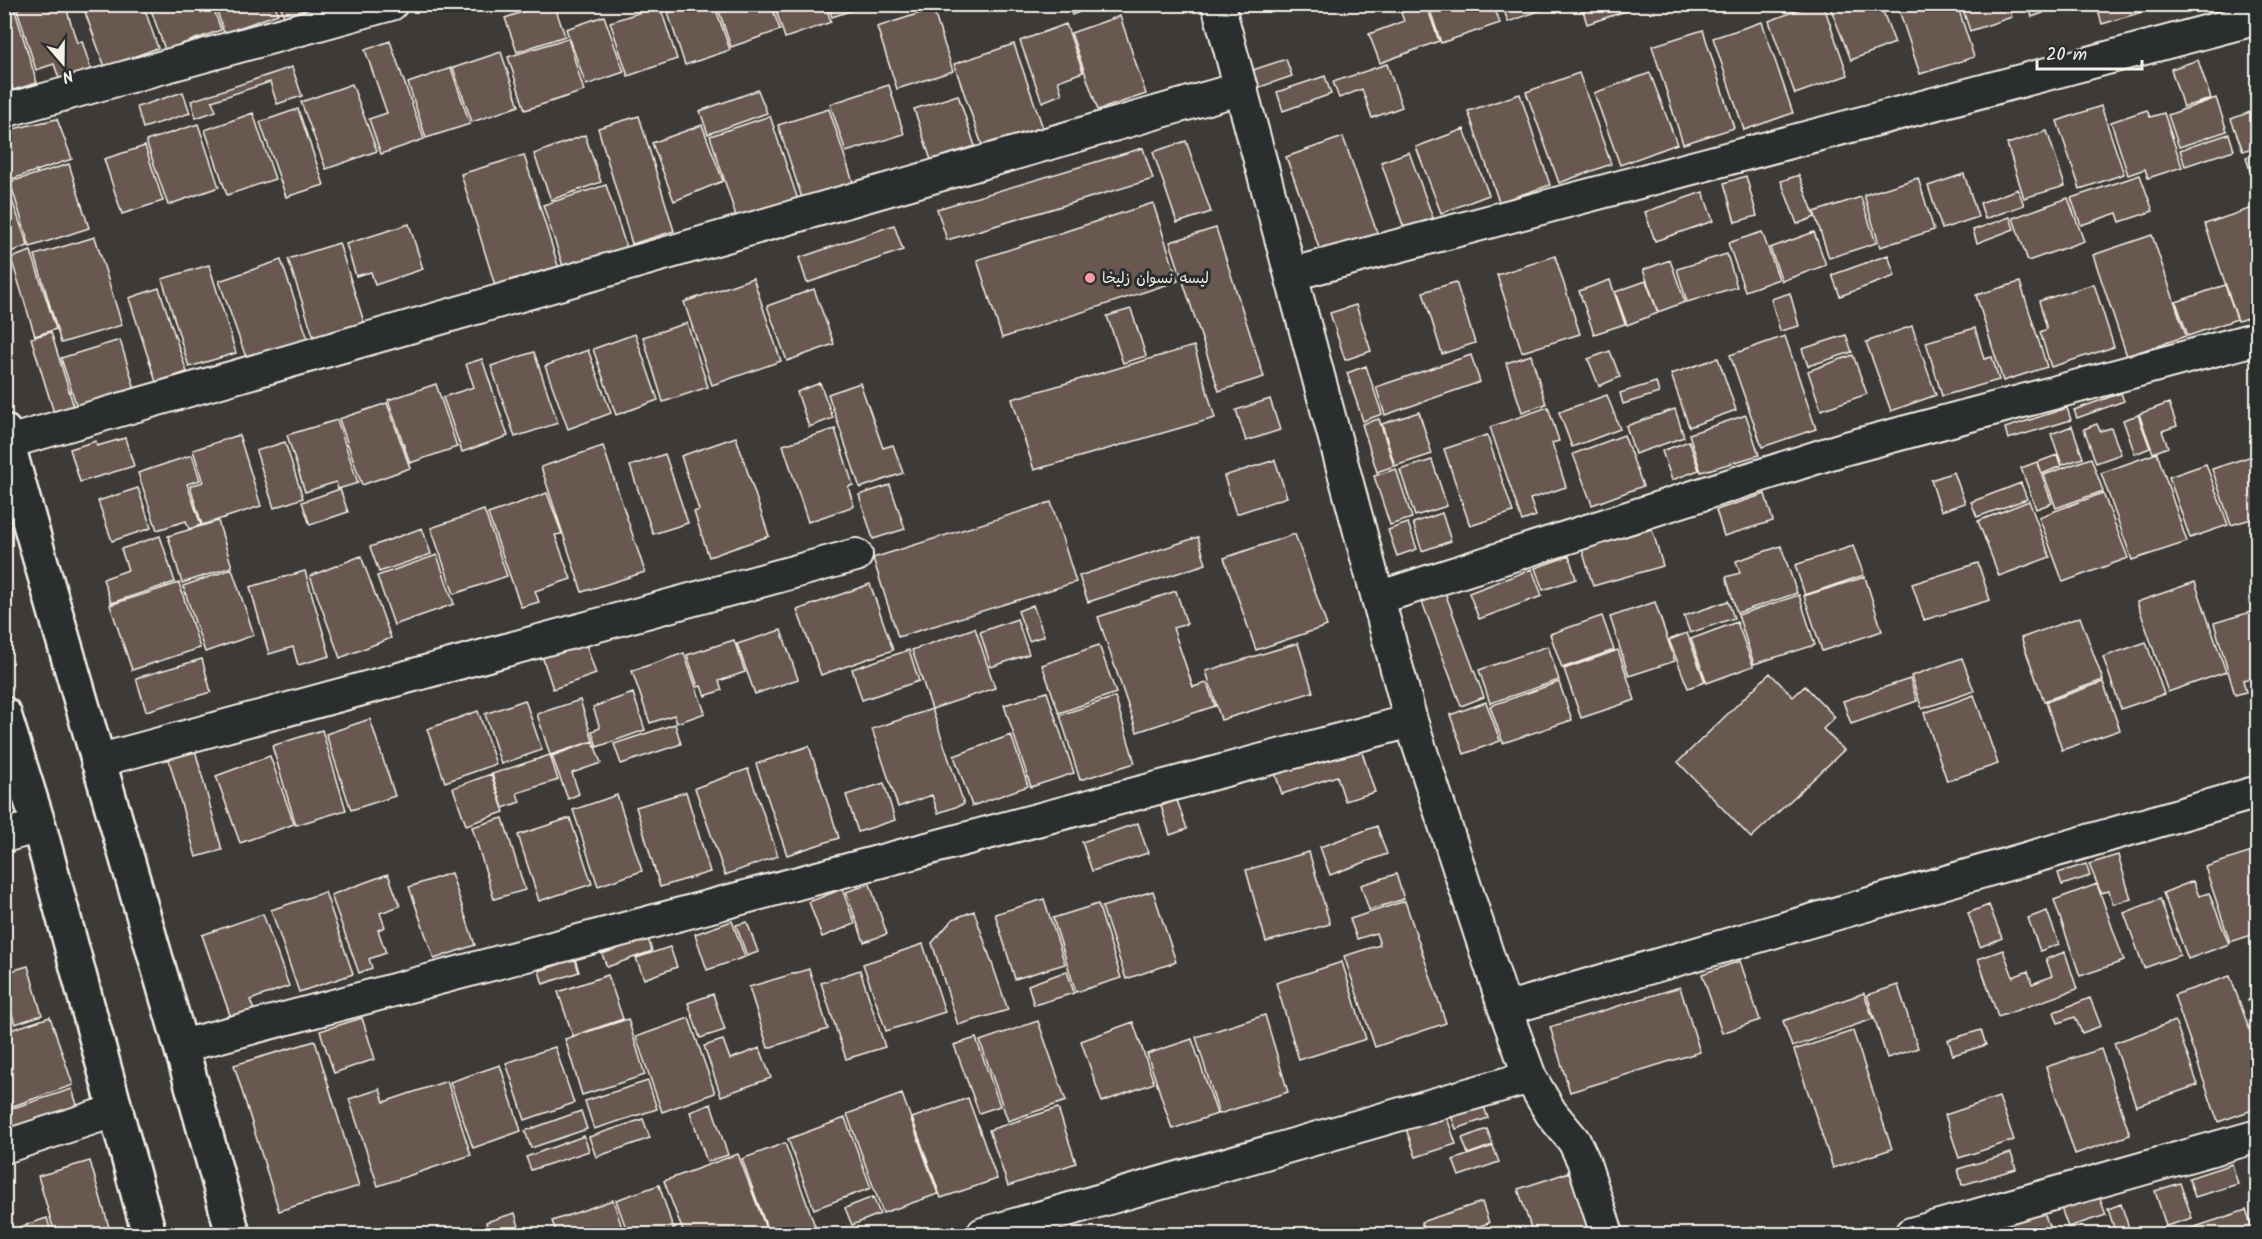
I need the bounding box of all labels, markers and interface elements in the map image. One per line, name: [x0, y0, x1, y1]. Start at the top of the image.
north arrow: [33, 33, 93, 93]
scale bar: [2037, 33, 2142, 71]
text: 20 m: [2046, 41, 2087, 70]
text: N: [59, 62, 77, 89]
place label: لیسه نسوان زلیخا: [1102, 267, 1209, 291]
marker: لیسه نسوان زلیخا: [1083, 271, 1097, 285]

